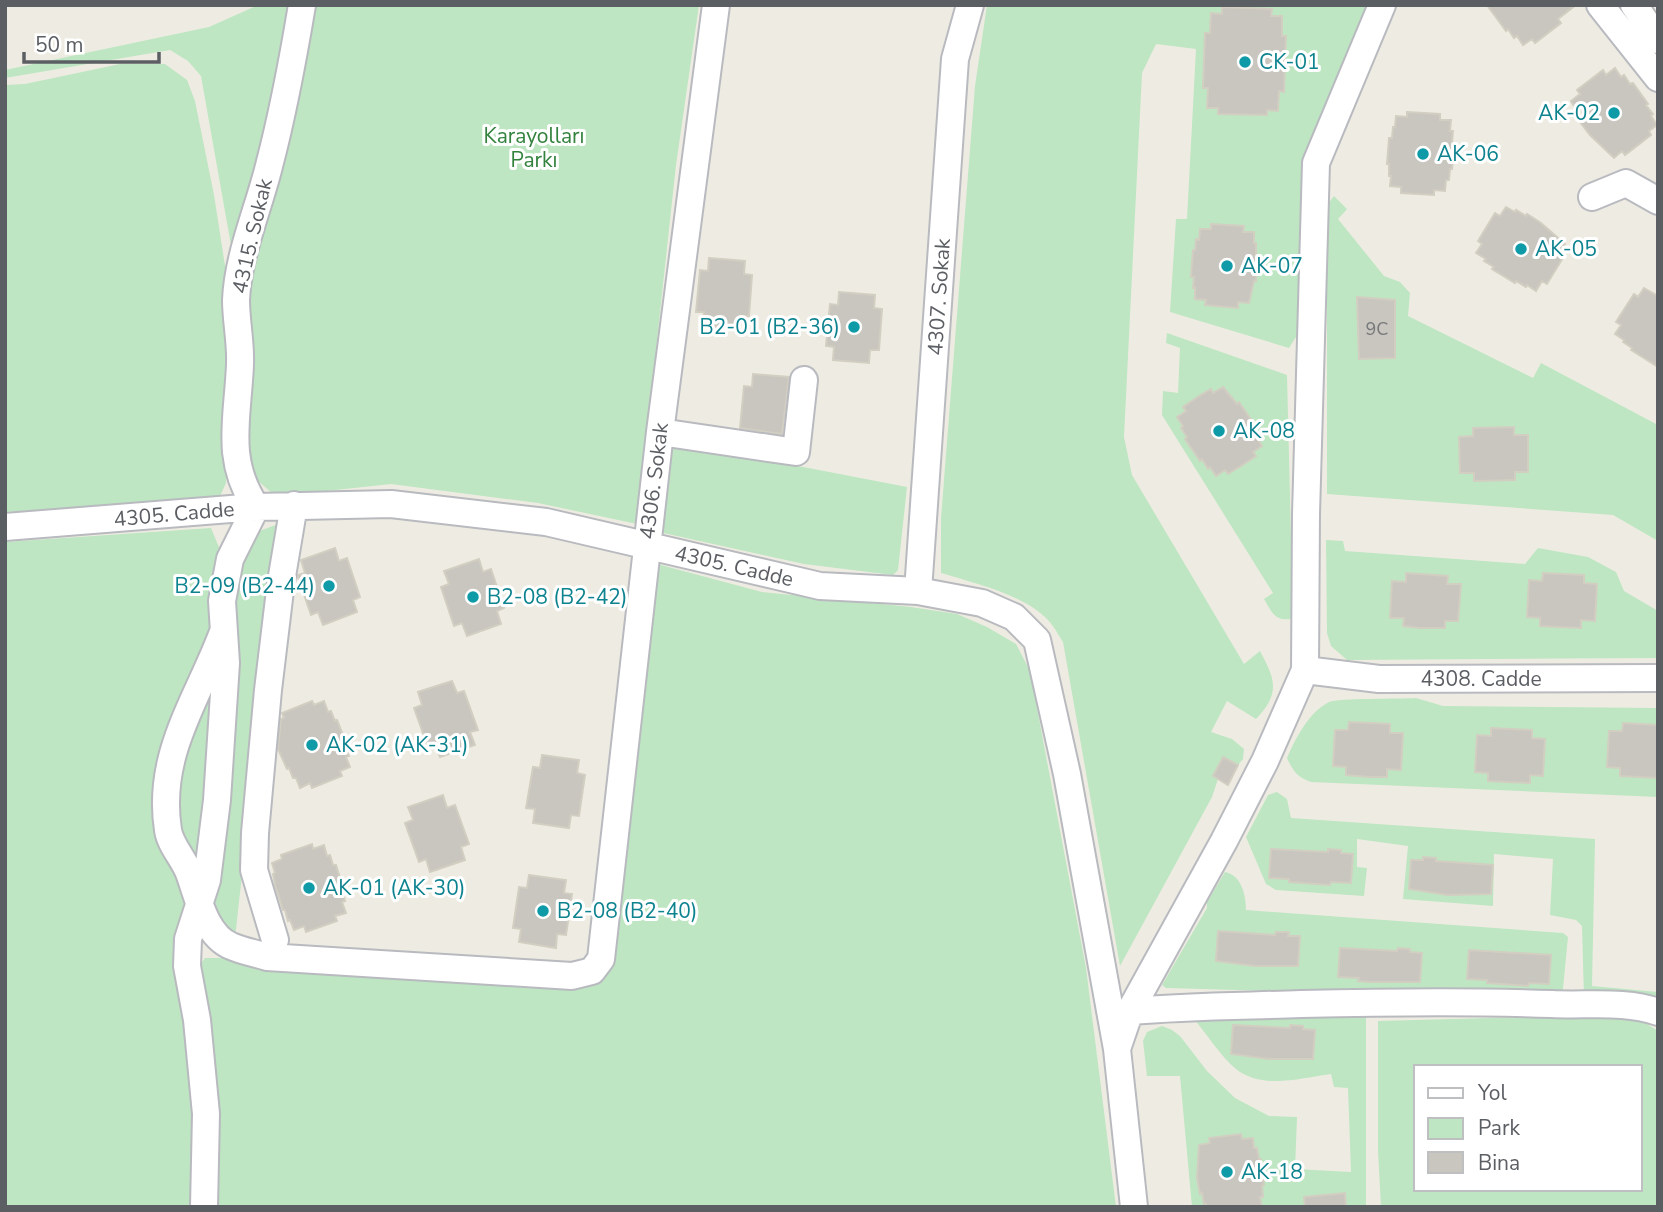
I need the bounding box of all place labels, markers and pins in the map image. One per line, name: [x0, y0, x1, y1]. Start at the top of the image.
place label: CK-01: [1259, 48, 1320, 76]
marker: CK-01: [1237, 54, 1253, 70]
place label: AK-02: [1538, 99, 1600, 127]
marker: AK-02: [1606, 105, 1622, 121]
place label: AK-06: [1437, 140, 1499, 168]
marker: AK-06: [1415, 146, 1431, 162]
place label: AK-05: [1535, 235, 1597, 263]
marker: AK-05: [1513, 241, 1529, 257]
place label: AK-07: [1241, 252, 1303, 280]
marker: AK-07: [1219, 258, 1235, 274]
place label: B2-01 (B2-36): [699, 313, 840, 341]
marker: B2-01 (B2-36): [846, 319, 862, 335]
place label: AK-08: [1233, 417, 1295, 445]
marker: AK-08: [1211, 423, 1227, 439]
place label: B2-09 (B2-44): [174, 572, 315, 600]
marker: B2-09 (B2-44): [321, 578, 337, 594]
place label: B2-08 (B2-42): [487, 583, 628, 611]
marker: B2-08 (B2-42): [465, 589, 481, 605]
place label: AK-02 (AK-31): [326, 731, 468, 759]
marker: AK-02 (AK-31): [304, 737, 320, 753]
place label: AK-01 (AK-30): [323, 874, 465, 902]
marker: AK-01 (AK-30): [301, 880, 317, 896]
place label: B2-08 (B2-40): [557, 897, 698, 925]
marker: B2-08 (B2-40): [535, 903, 551, 919]
place label: AK-18: [1241, 1158, 1303, 1186]
marker: AK-18: [1219, 1164, 1235, 1180]

